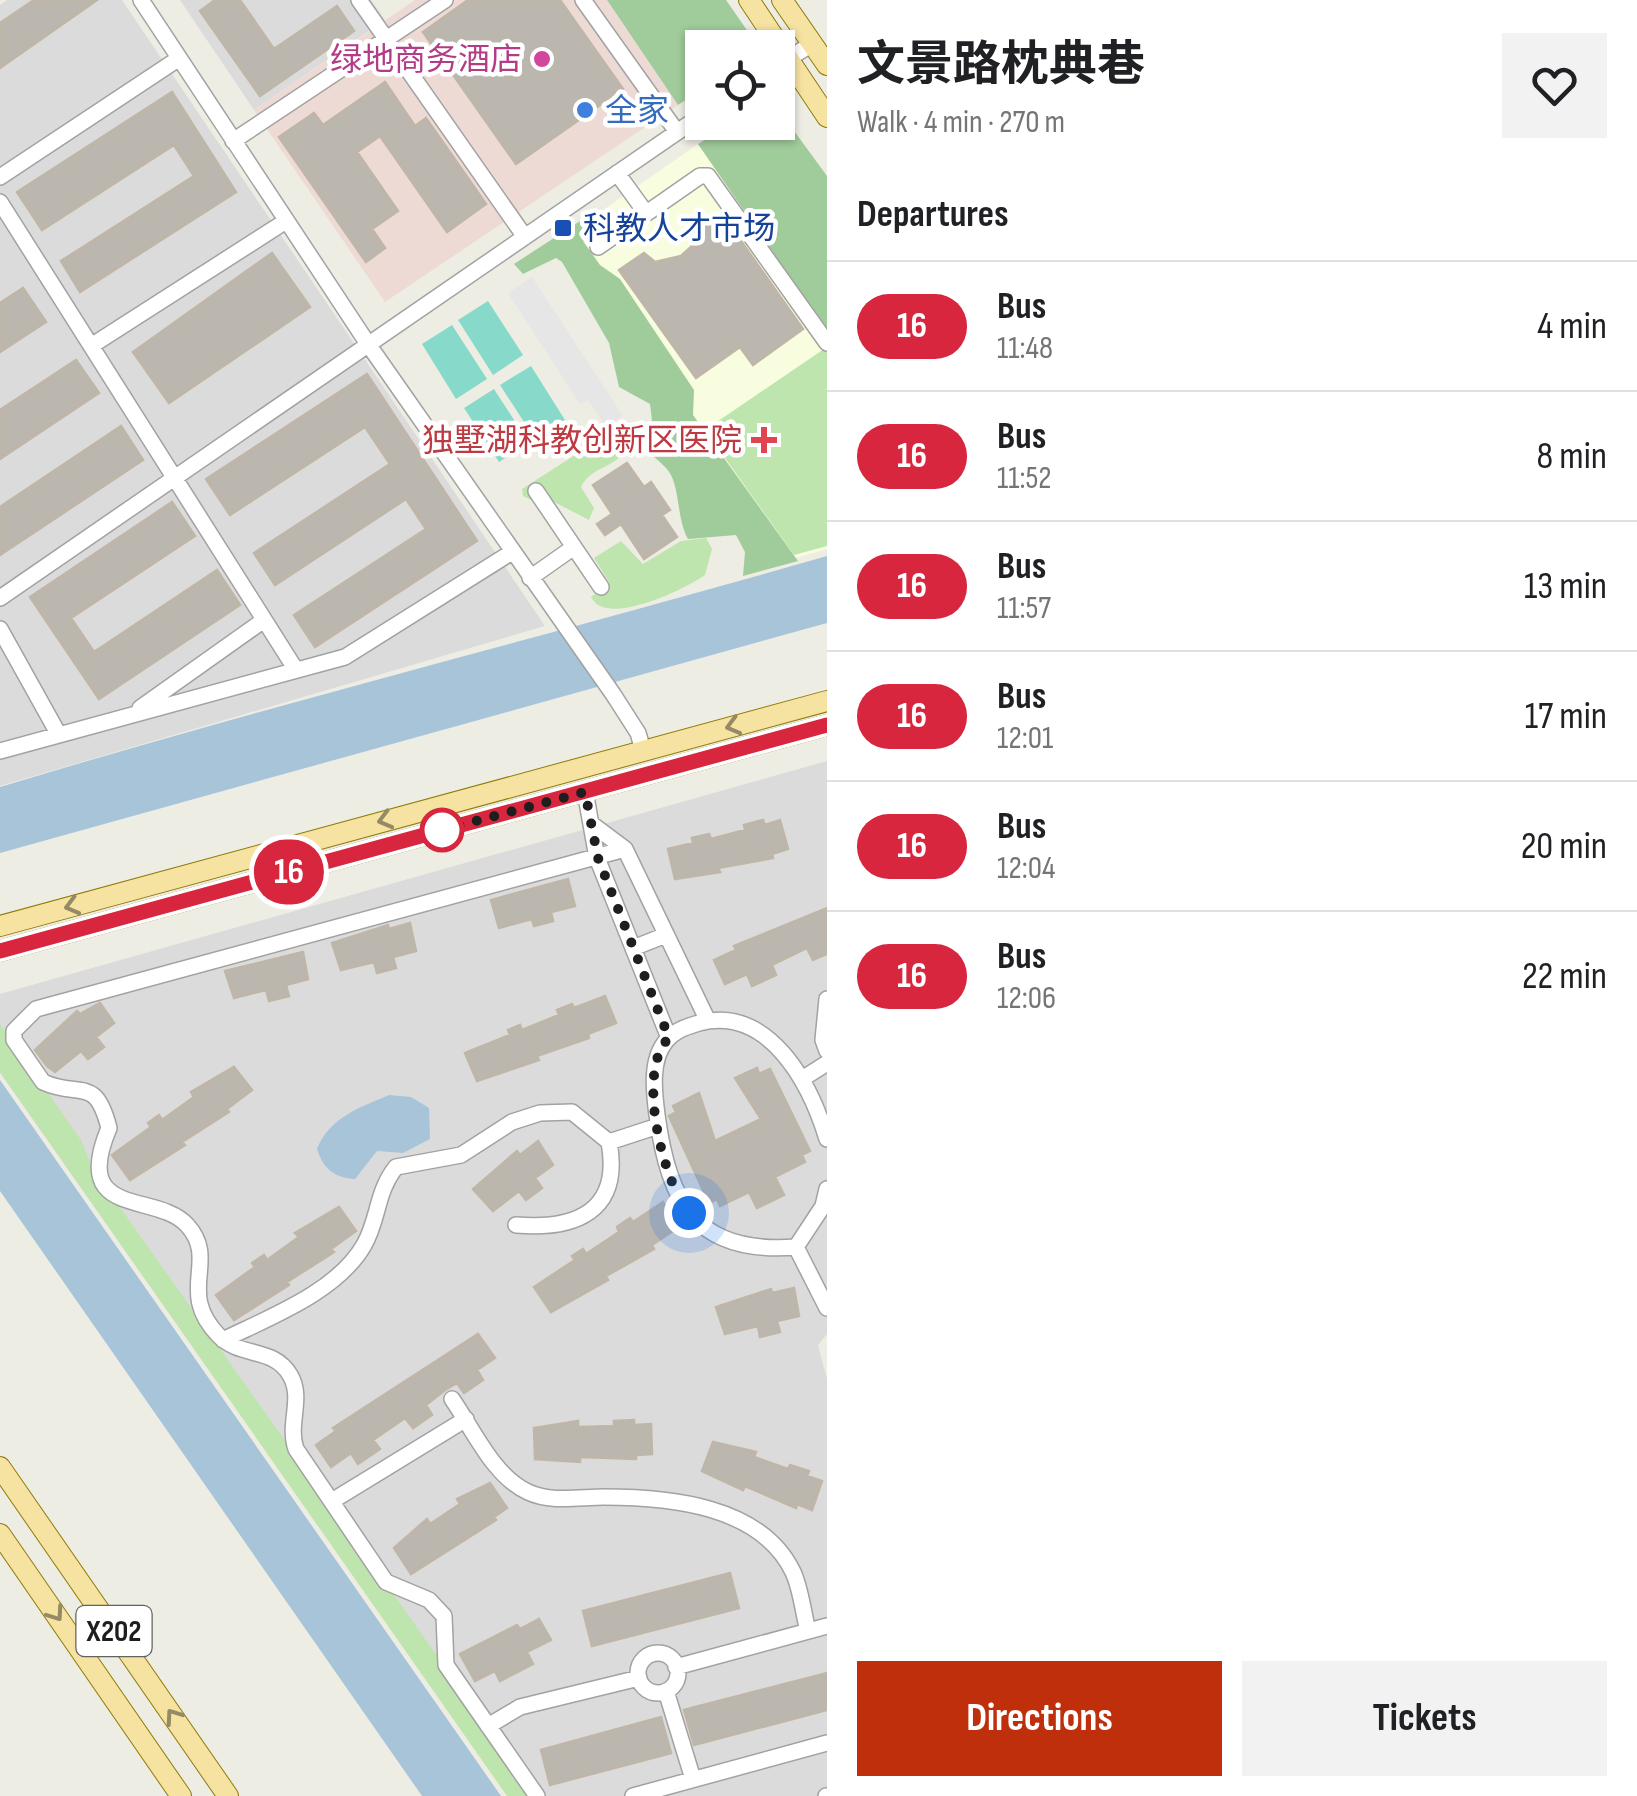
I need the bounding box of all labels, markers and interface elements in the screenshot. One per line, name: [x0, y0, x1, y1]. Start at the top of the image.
map controls: [685, 30, 795, 140]
button: locate: [685, 30, 795, 140]
button: heart: [1502, 33, 1607, 138]
text: 文景路枕典巷: [857, 37, 1145, 94]
place label: 绿地商务酒店: [330, 41, 522, 80]
marker: 绿地商务酒店: [531, 48, 553, 70]
place label: 全家: [605, 92, 669, 131]
marker: 全家: [574, 99, 596, 121]
text: Walk · 4 min · 270 m: [857, 103, 1065, 142]
text: Departures: [857, 192, 1009, 237]
place label: 科教人才市场: [583, 210, 775, 249]
marker: 科教人才市场: [552, 217, 574, 239]
text: Bus: [997, 284, 1046, 329]
text: 4 min: [1537, 304, 1607, 349]
text: 16: [897, 305, 927, 348]
text: 11:48: [997, 329, 1053, 368]
text: Bus: [997, 414, 1046, 459]
place label: 独墅湖科教创新区医院: [422, 422, 742, 461]
marker: 独墅湖科教创新区医院: [751, 427, 777, 453]
text: 8 min: [1537, 434, 1607, 479]
text: 16: [897, 435, 927, 478]
text: 11:52: [997, 459, 1051, 498]
text: Bus: [997, 544, 1046, 589]
text: 13 min: [1524, 564, 1607, 609]
text: 16: [897, 565, 927, 608]
text: 11:57: [997, 589, 1051, 628]
text: Bus: [997, 674, 1046, 719]
text: 17 min: [1525, 694, 1607, 739]
text: 16: [897, 695, 927, 738]
one-way arrow: [725, 715, 742, 736]
text: 12:01: [997, 719, 1053, 758]
text: Bus: [997, 804, 1046, 849]
one-way arrow: [377, 809, 394, 830]
unlabelled marker: [421, 809, 463, 851]
text: 20 min: [1521, 824, 1607, 869]
text: 16: [897, 825, 927, 868]
line badge: 16: [244, 840, 334, 904]
text: 12:04: [997, 849, 1055, 888]
text: 16: [274, 851, 304, 894]
one-way arrow: [64, 894, 81, 915]
text: Bus: [997, 934, 1046, 979]
text: 22 min: [1522, 954, 1607, 999]
text: 16: [897, 955, 927, 998]
text: 12:06: [997, 979, 1056, 1018]
your location: [664, 1188, 714, 1238]
one-way arrow: [43, 1604, 62, 1622]
road number: X202: [76, 1606, 152, 1656]
button: Directions: [857, 1661, 1222, 1776]
button: Tickets: [1242, 1661, 1607, 1776]
one-way arrow: [167, 1708, 185, 1727]

